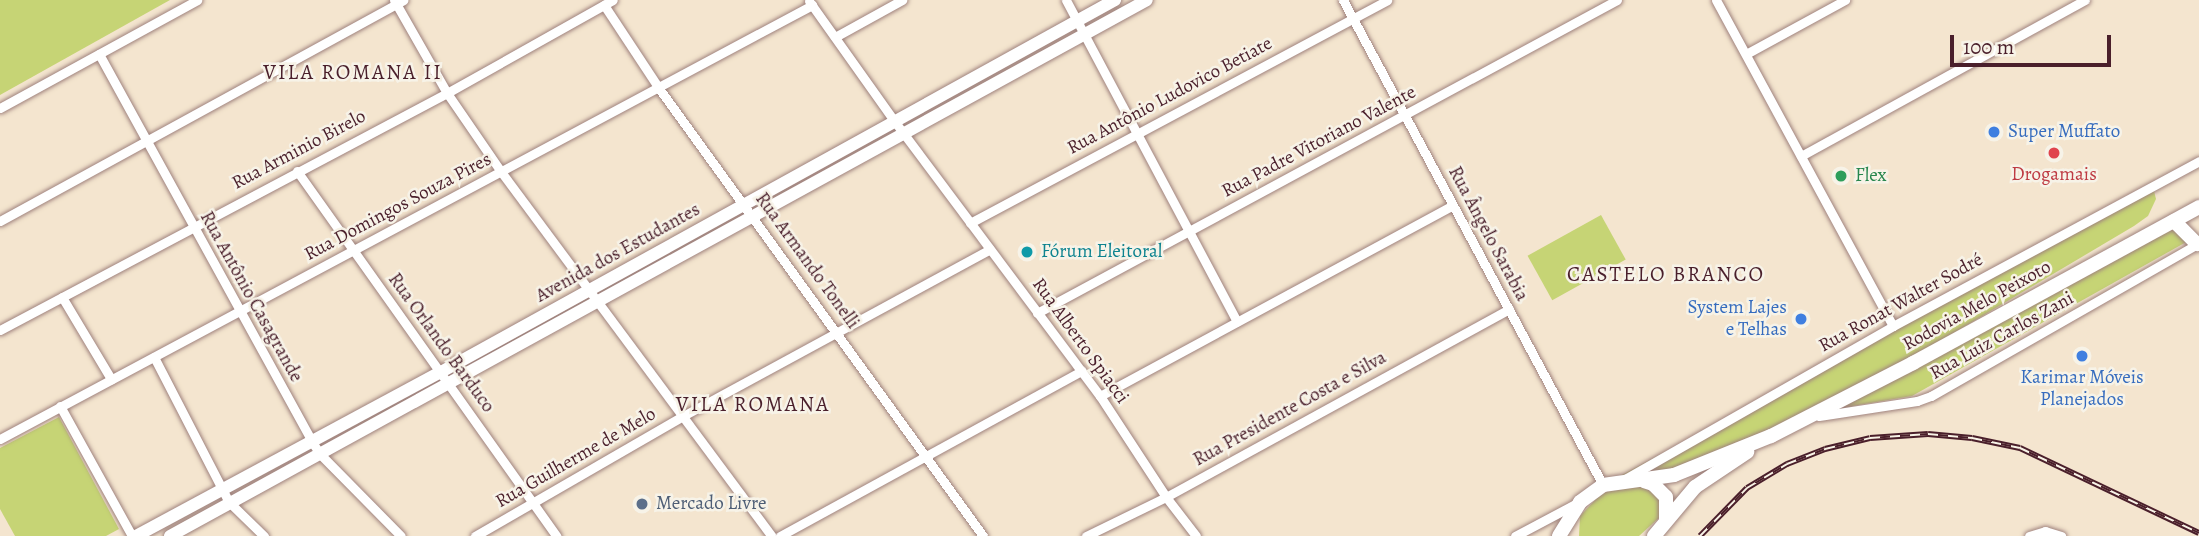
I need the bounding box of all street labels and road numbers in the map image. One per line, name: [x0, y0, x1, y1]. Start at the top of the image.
street label: Rua Antônio Ludovico Betiate: [1064, 32, 1276, 160]
street label: Rua Padre Vitoriano Valente: [1218, 81, 1420, 203]
street label: Rua Arminio Birelo: [228, 105, 370, 195]
street label: Rua Domingos Souza Pires: [301, 148, 495, 266]
street label: Rua Ângelo Sarabia: [1443, 163, 1533, 305]
street label: Rua Armando Tonelli: [750, 188, 864, 334]
street label: Avenida dos Estudantes: [532, 198, 704, 308]
street label: Rua Antônio Casagrande: [195, 208, 307, 386]
street label: Rua Ronat Walter Sodré: [1815, 248, 1987, 358]
street label: Rodovia Melo Peixoto: [1899, 256, 2055, 356]
street label: Rua Orlando Barduco: [383, 269, 499, 417]
street label: Rua Alberto Spiacci: [1027, 274, 1133, 408]
street label: Rua Luiz Carlos Zani: [1926, 287, 2078, 385]
street label: Rua Presidente Costa e Silva: [1190, 346, 1390, 472]
street label: Rua Guilherme de Melo: [492, 403, 660, 513]

